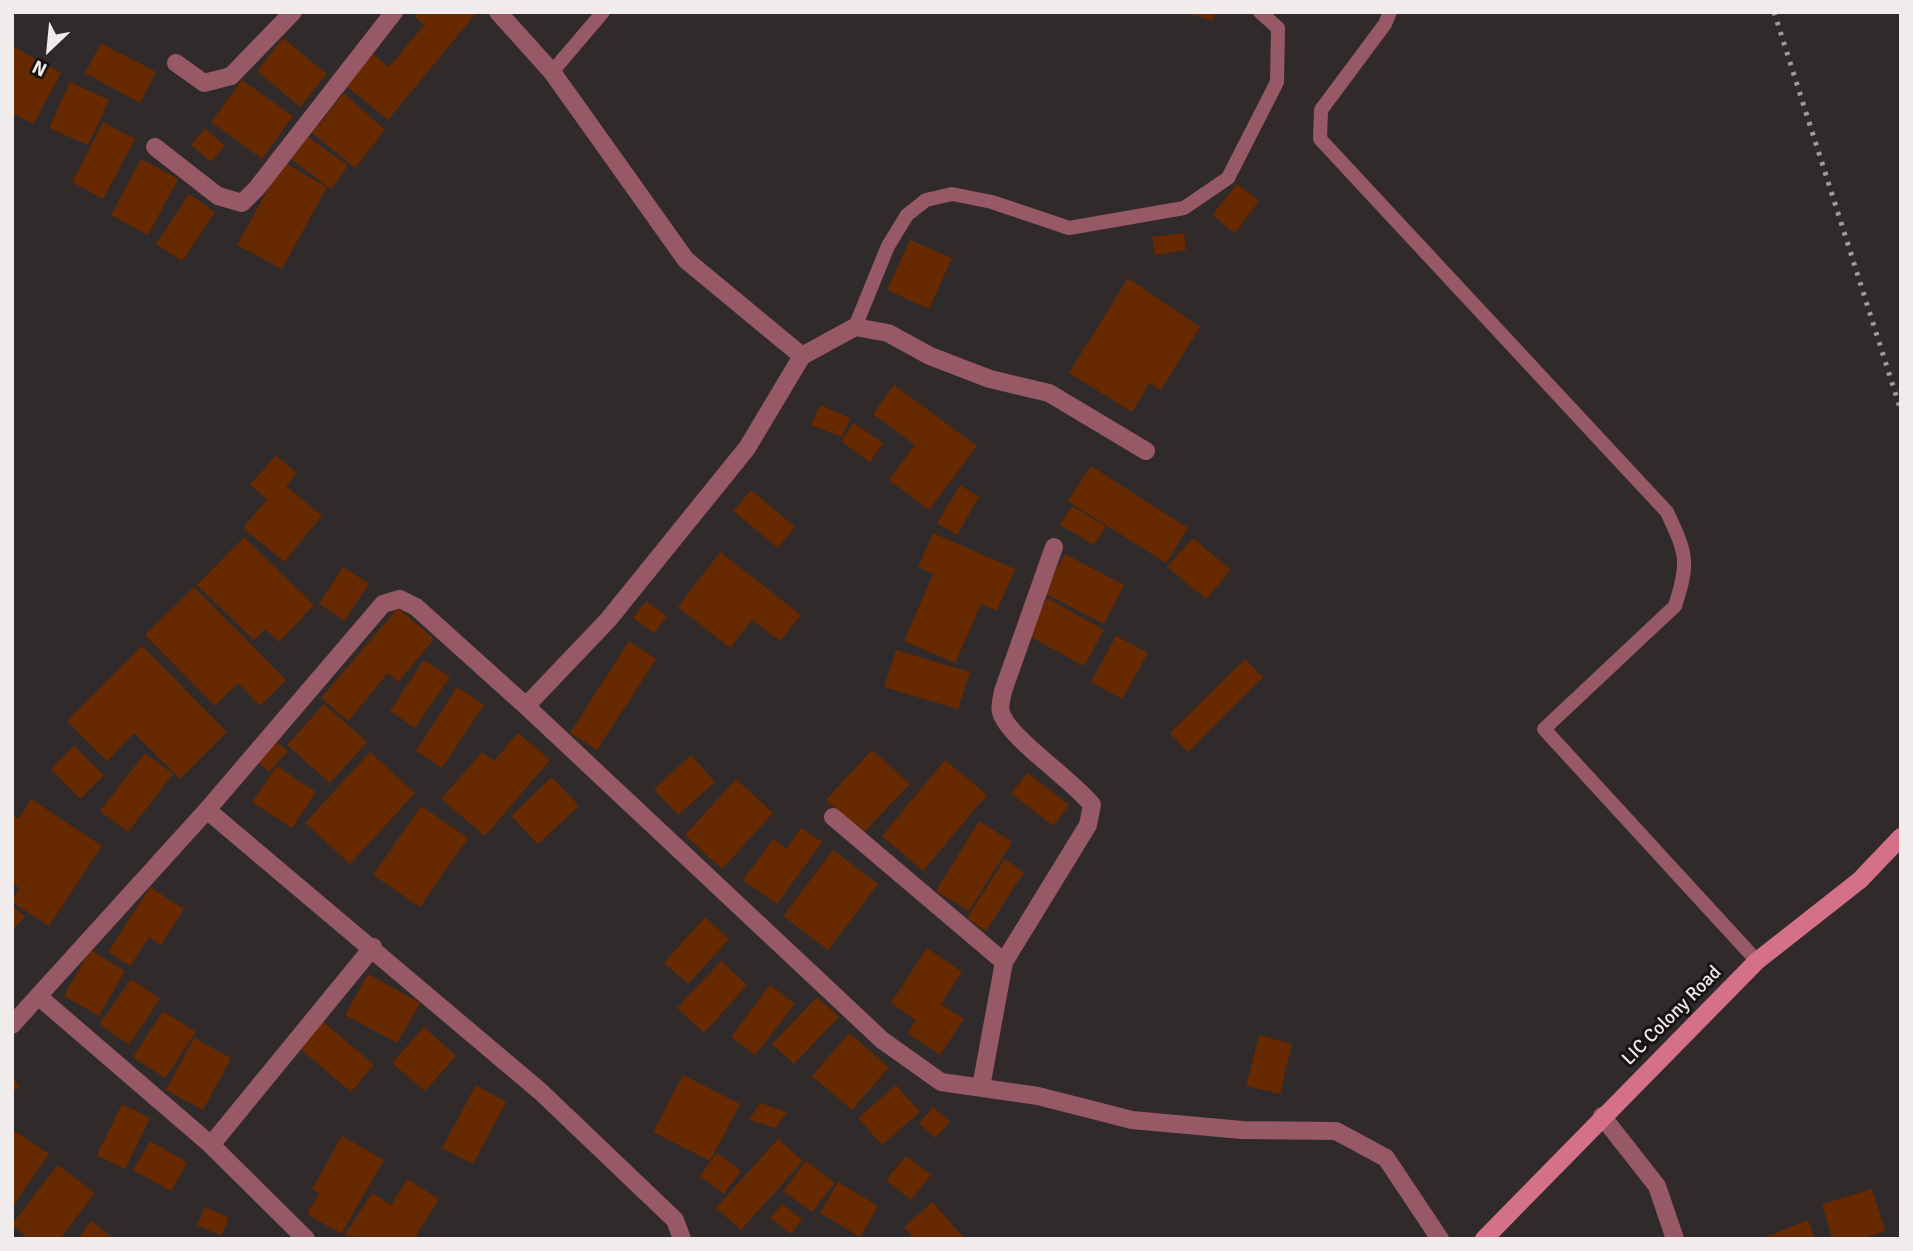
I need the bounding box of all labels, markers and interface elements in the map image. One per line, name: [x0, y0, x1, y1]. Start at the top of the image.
north arrow: [14, 14, 84, 84]
text: N: [29, 54, 51, 82]
street label: LIC Colony Road: [1618, 962, 1726, 1070]

